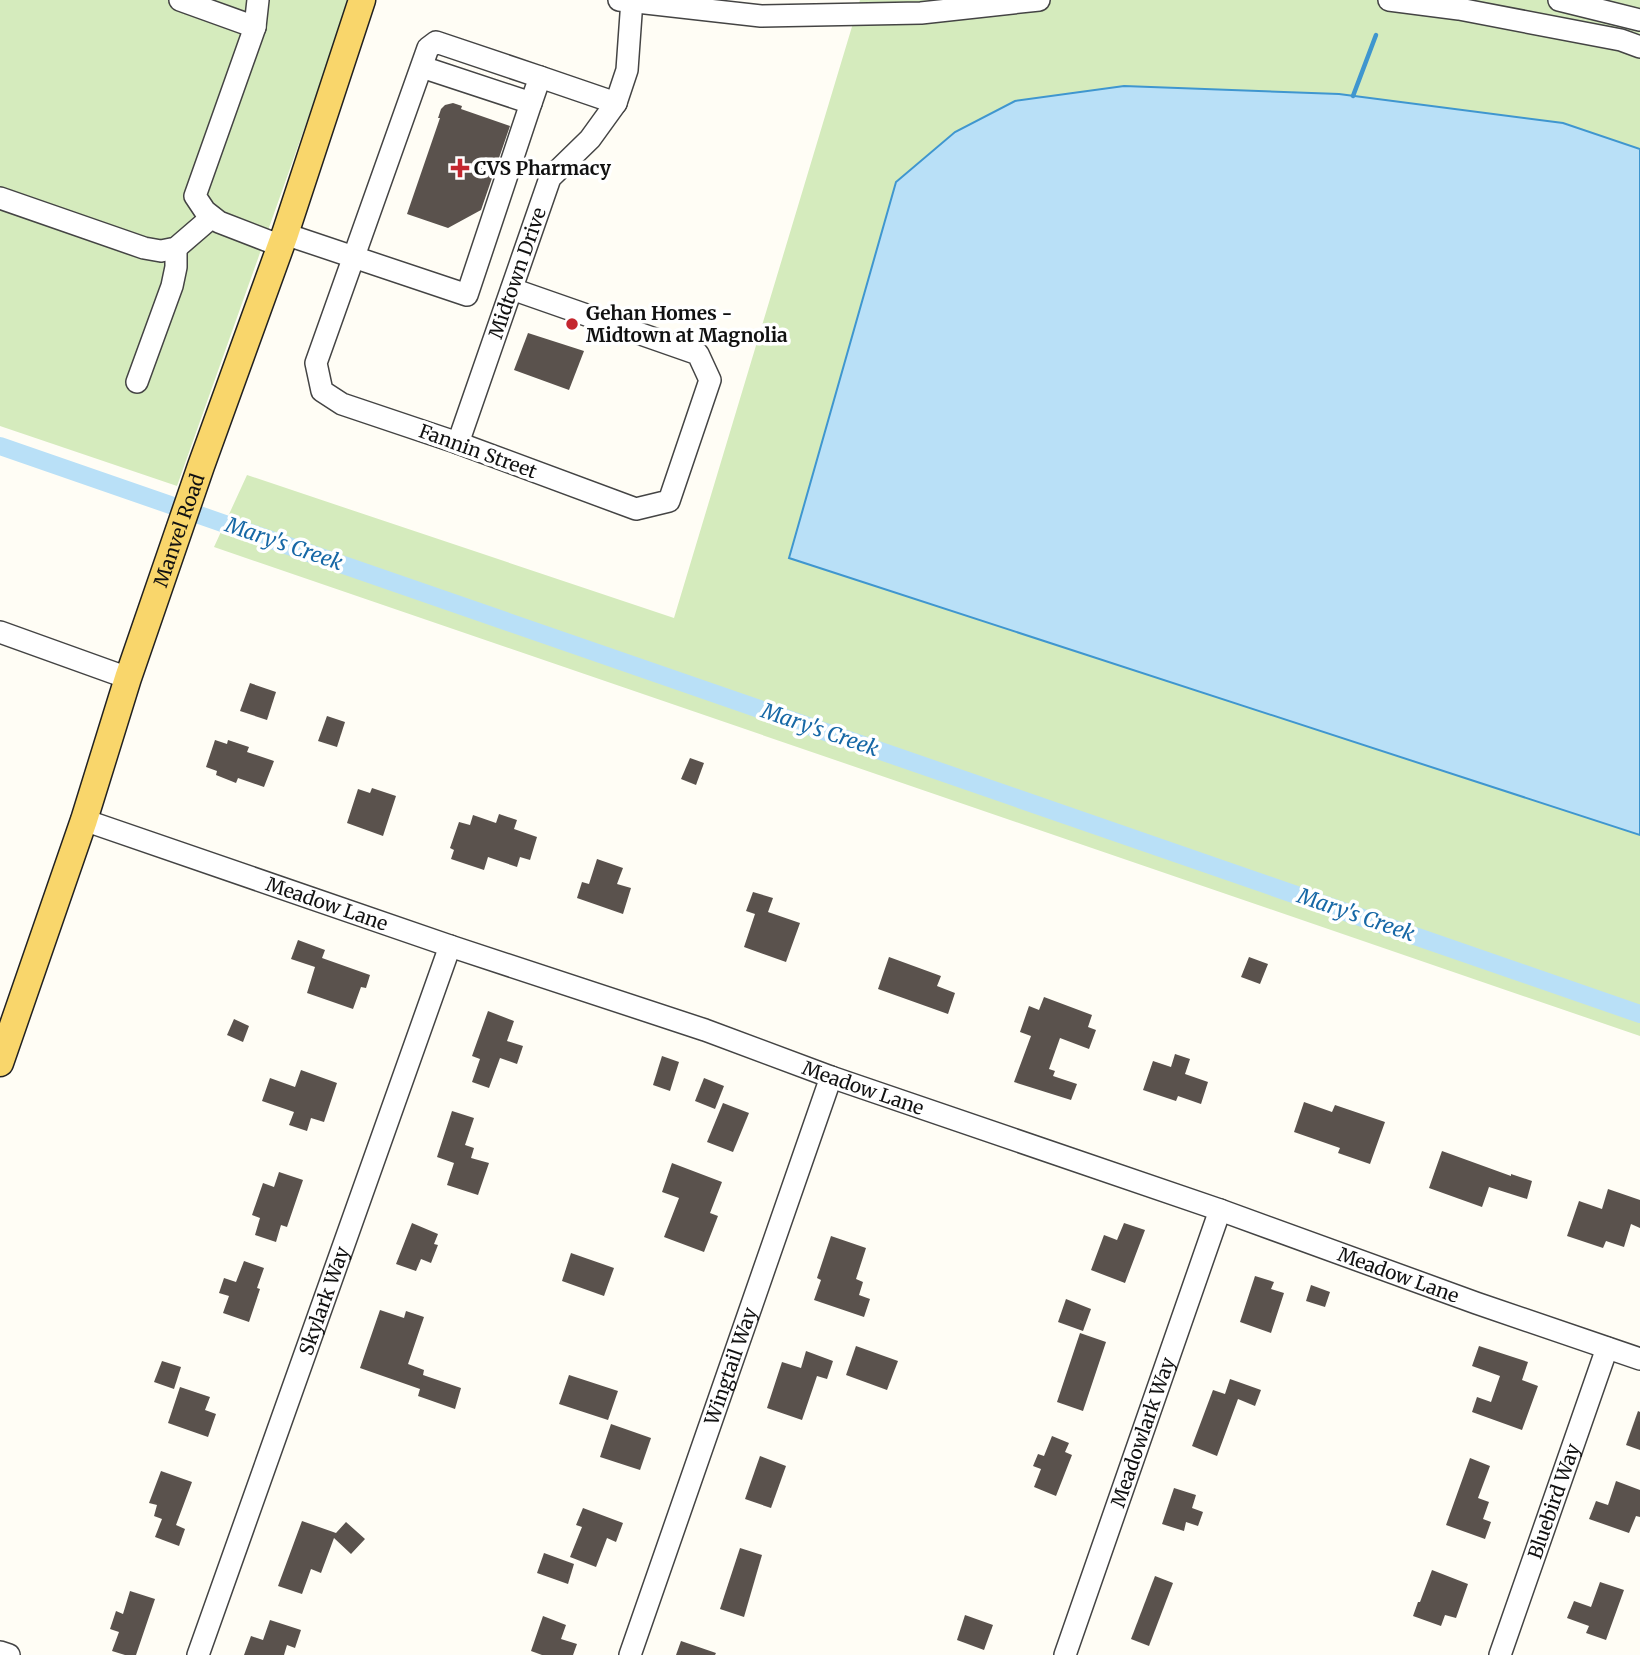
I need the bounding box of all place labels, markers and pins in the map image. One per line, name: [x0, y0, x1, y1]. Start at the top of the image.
place label: CVS Pharmacy: [474, 156, 612, 180]
marker: CVS Pharmacy: [452, 160, 468, 176]
place label: Gehan Homes - Midtown at Magnolia: [586, 301, 788, 347]
marker: Gehan Homes - Midtown at Magnolia: [564, 316, 580, 332]

